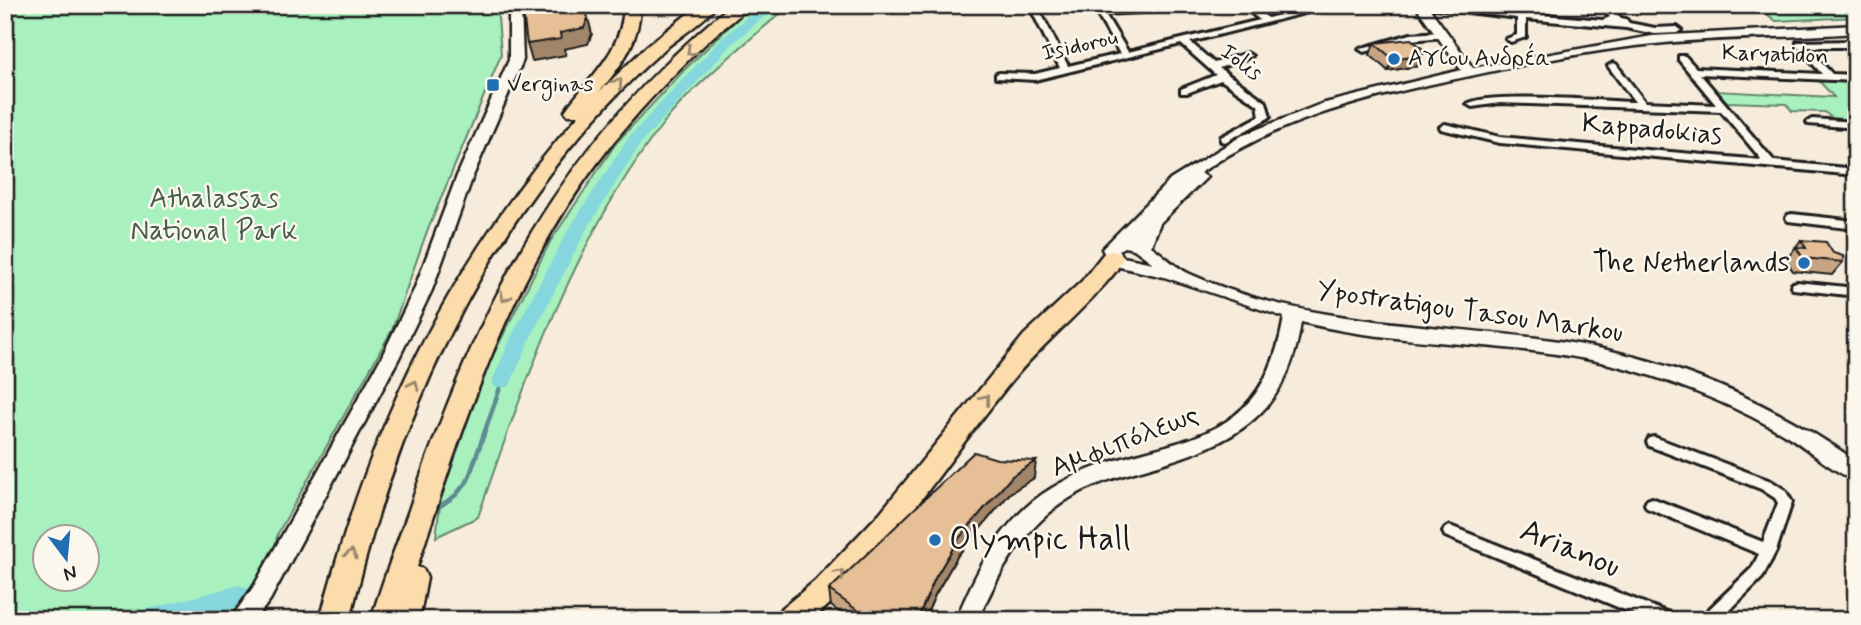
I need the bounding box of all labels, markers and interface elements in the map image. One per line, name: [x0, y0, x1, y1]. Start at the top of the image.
street label: Isidorou: [1039, 23, 1121, 69]
street label: Iolis: [1214, 38, 1268, 88]
street label: Karyatidon: [1721, 38, 1829, 72]
place label: Αγίου Ανδρέα: [1408, 42, 1550, 74]
one-way arrow: [686, 43, 699, 55]
marker: Αγίου Ανδρέα: [1386, 51, 1402, 67]
place label: Verginas: [507, 70, 594, 102]
marker: Verginas: [485, 77, 501, 93]
one-way arrow: [610, 78, 622, 91]
street label: Kappadokias: [1580, 105, 1724, 155]
park label: Athalassas National Park: [131, 181, 298, 250]
place label: The Netherlands: [1593, 245, 1790, 282]
marker: The Netherlands: [1796, 255, 1812, 271]
street label: Ypostratigou Tasou Markou: [1314, 272, 1626, 352]
one-way arrow: [500, 290, 513, 303]
one-way arrow: [405, 380, 419, 392]
one-way arrow: [977, 394, 990, 406]
street label: Αμφιπόλεως: [1046, 397, 1204, 487]
street label: Arianou: [1513, 509, 1627, 589]
place label: Olympic Hall: [949, 518, 1131, 562]
north arrow: [32, 524, 102, 594]
marker: Olympic Hall: [927, 532, 943, 548]
one-way arrow: [343, 548, 357, 560]
text: N: [61, 559, 80, 587]
one-way arrow: [832, 569, 845, 582]

